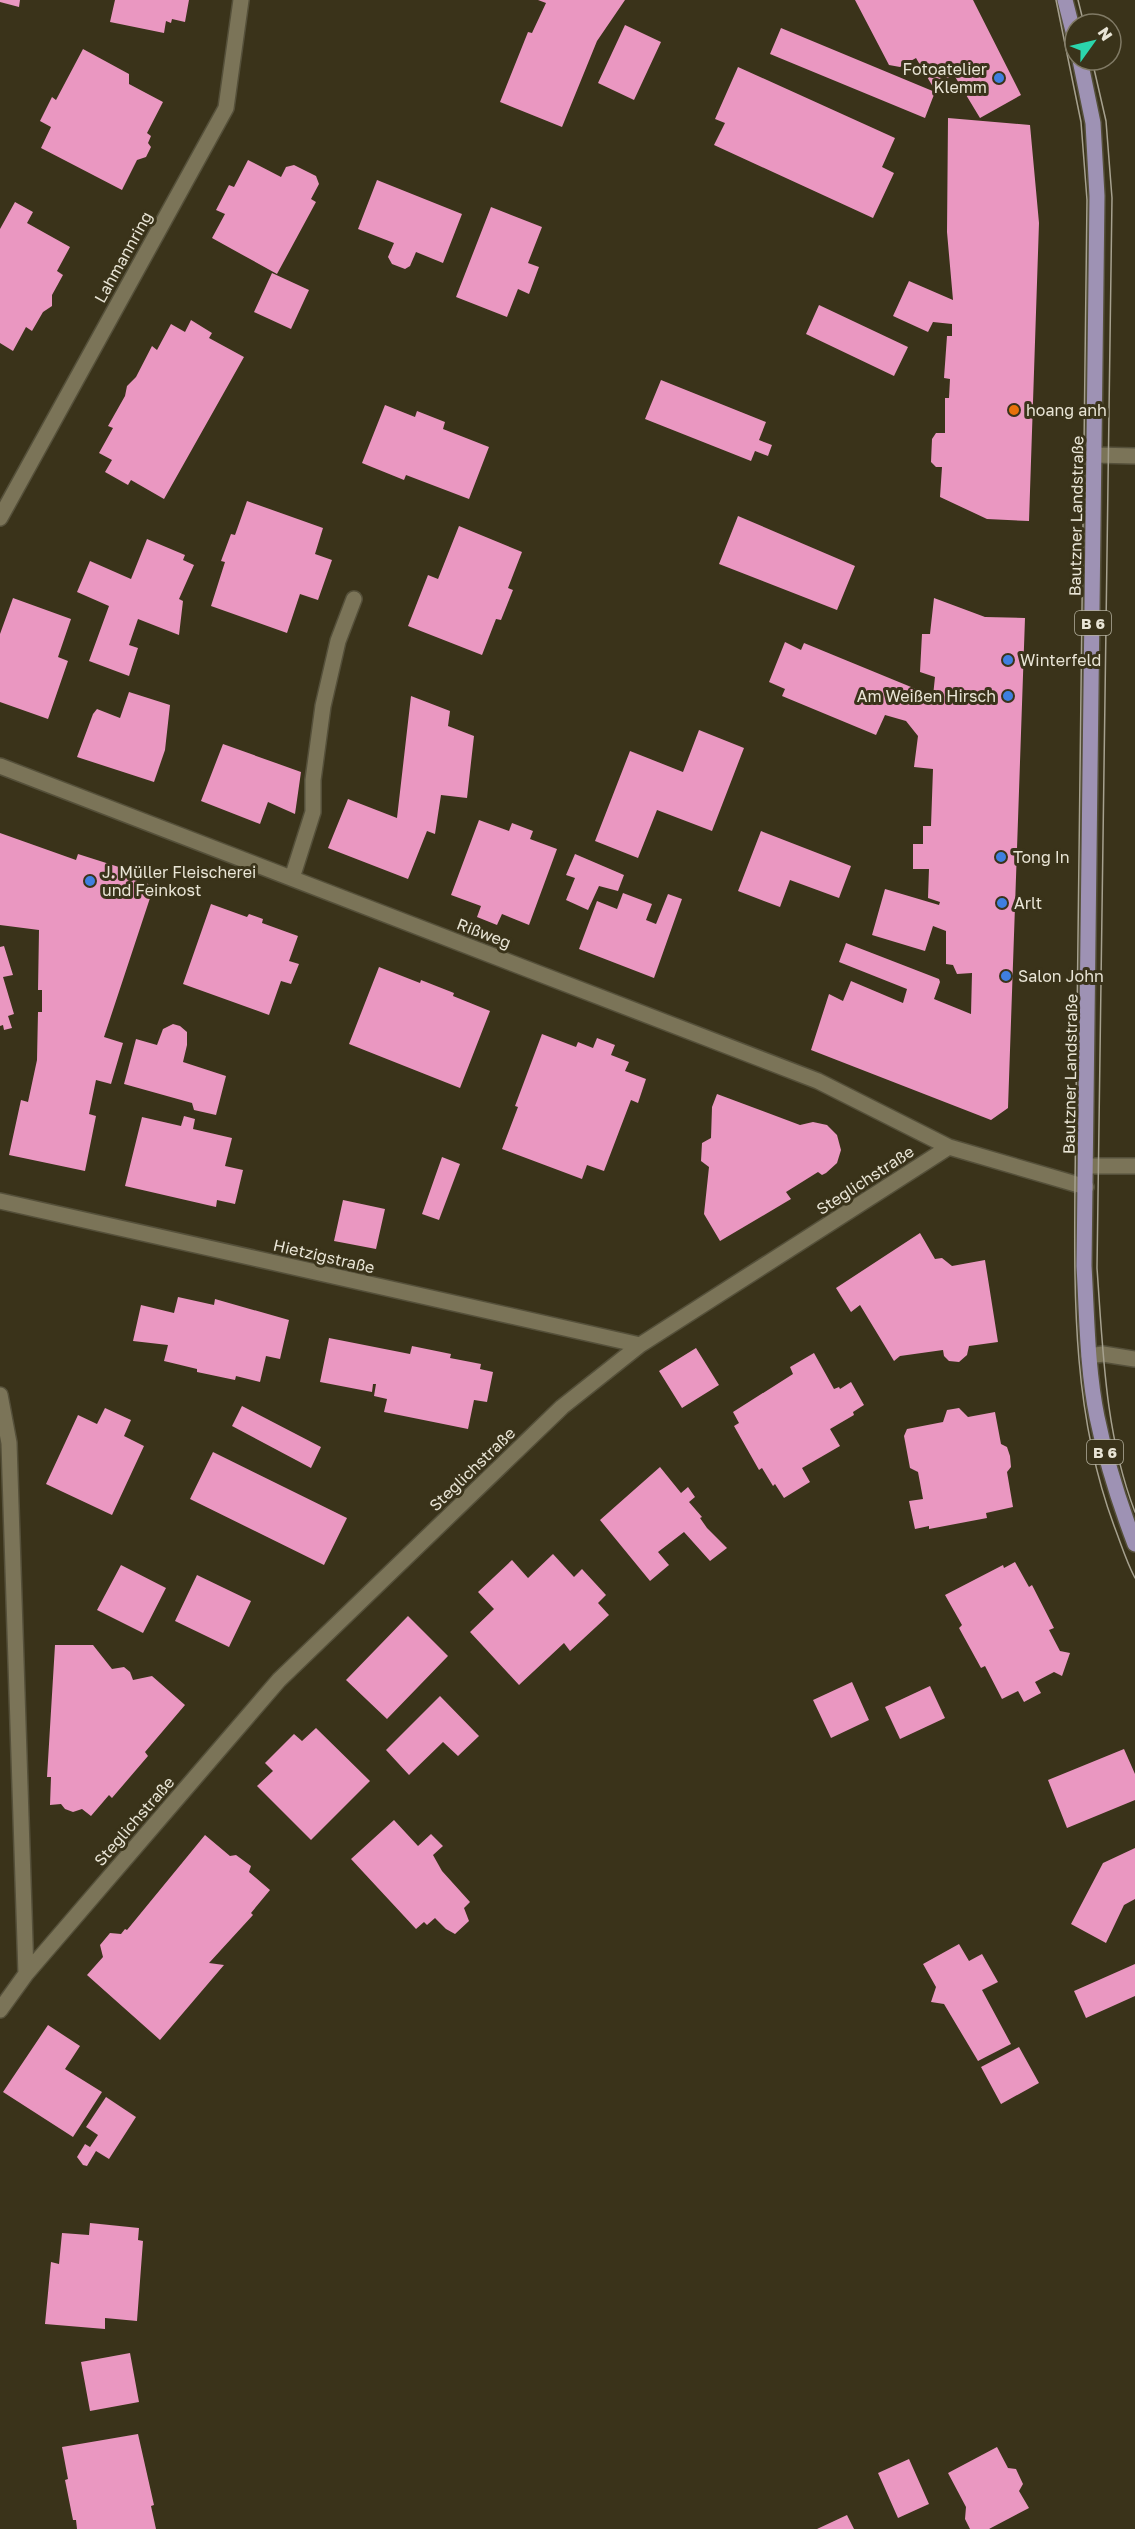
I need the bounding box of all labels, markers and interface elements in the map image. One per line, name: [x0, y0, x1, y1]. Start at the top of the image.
north arrow: [1063, 12, 1123, 72]
text: N: [1094, 23, 1117, 44]
place label: Fotoatelier Klemm: [903, 59, 987, 97]
marker: Fotoatelier Klemm: [992, 71, 1006, 85]
street label: Lahmannring: [90, 208, 156, 306]
place label: hoang anh: [1026, 400, 1107, 420]
marker: hoang anh: [1007, 403, 1021, 417]
street label: Bautzner Landstraße: [1065, 436, 1087, 596]
road number: B 6: [1075, 611, 1111, 635]
place label: Winterfeld: [1020, 650, 1101, 670]
marker: Winterfeld: [1001, 653, 1015, 667]
place label: Am Weißen Hirsch: [857, 686, 996, 706]
marker: Am Weißen Hirsch: [1001, 689, 1015, 703]
place label: Tong In: [1013, 847, 1070, 867]
marker: Tong In: [994, 850, 1008, 864]
place label: J. Müller Fleischerei und Feinkost: [102, 862, 256, 900]
marker: J. Müller Fleischerei und Feinkost: [83, 874, 97, 888]
place label: Arlt: [1014, 893, 1042, 913]
marker: Arlt: [995, 896, 1009, 910]
street label: Rißweg: [454, 914, 514, 952]
place label: Salon John: [1018, 966, 1104, 986]
marker: Salon John: [999, 969, 1013, 983]
street label: Bautzner Landstraße: [1059, 994, 1081, 1154]
street label: Steglichstraße: [813, 1141, 917, 1219]
street label: Hietzigstraße: [271, 1235, 377, 1277]
street label: Steglichstraße: [425, 1423, 519, 1515]
road number: B 6: [1087, 1440, 1123, 1464]
street label: Steglichstraße: [90, 1772, 178, 1870]

